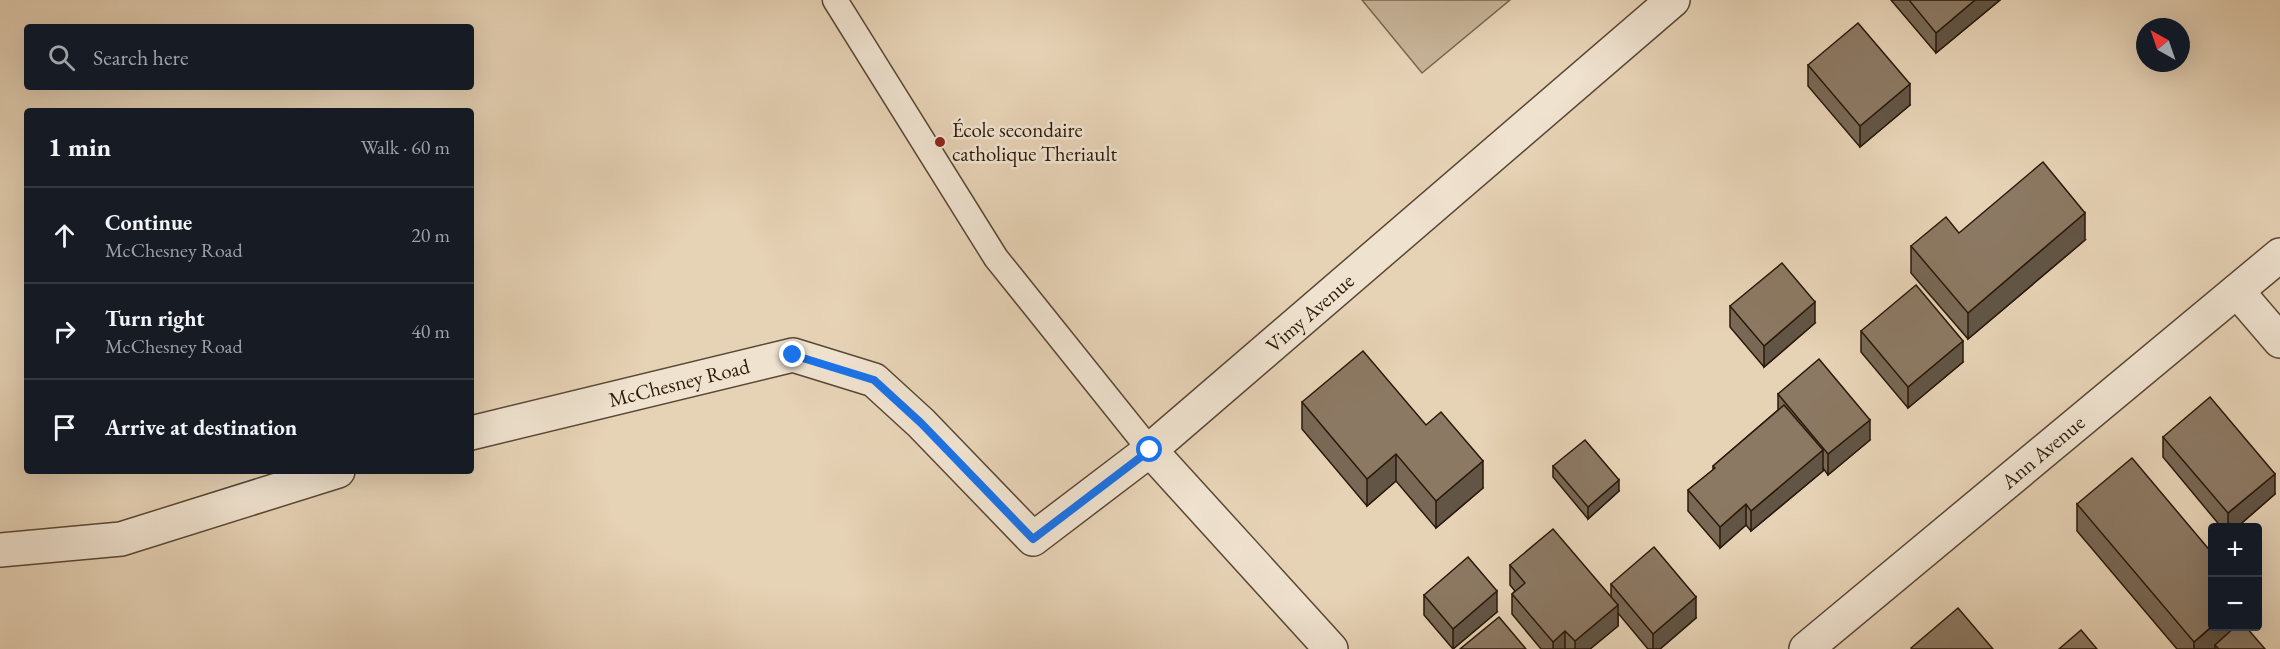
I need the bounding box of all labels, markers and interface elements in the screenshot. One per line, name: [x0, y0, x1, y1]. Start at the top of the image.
north arrow: [2136, 18, 2190, 72]
search box: [24, 24, 474, 90]
icon: search: [45, 41, 78, 74]
text: Search here: [93, 43, 188, 72]
place label: École secondaire catholique Theriault: [952, 116, 1117, 167]
text: 1 min: [48, 130, 111, 164]
text: Walk · 60 m: [361, 134, 450, 160]
marker: École secondaire catholique Theriault: [933, 135, 947, 149]
text: Continue: [105, 208, 192, 237]
icon: ahead: [48, 219, 81, 252]
text: 20 m: [411, 222, 450, 248]
text: McChesney Road: [105, 237, 243, 263]
street label: Vimy Avenue: [1260, 267, 1359, 358]
text: Turn right: [105, 304, 204, 333]
icon: right: [48, 315, 81, 348]
text: 40 m: [411, 318, 450, 344]
text: McChesney Road: [105, 333, 243, 359]
route end: [779, 341, 805, 367]
street label: McChesney Road: [606, 352, 753, 413]
street label: Ann Avenue: [1994, 409, 2090, 495]
icon: arrive: [48, 411, 81, 444]
text: Arrive at destination: [105, 413, 297, 442]
route start: [1136, 436, 1162, 462]
map controls: [2208, 523, 2262, 631]
button: +: [2208, 523, 2262, 577]
button: −: [2208, 577, 2262, 631]

